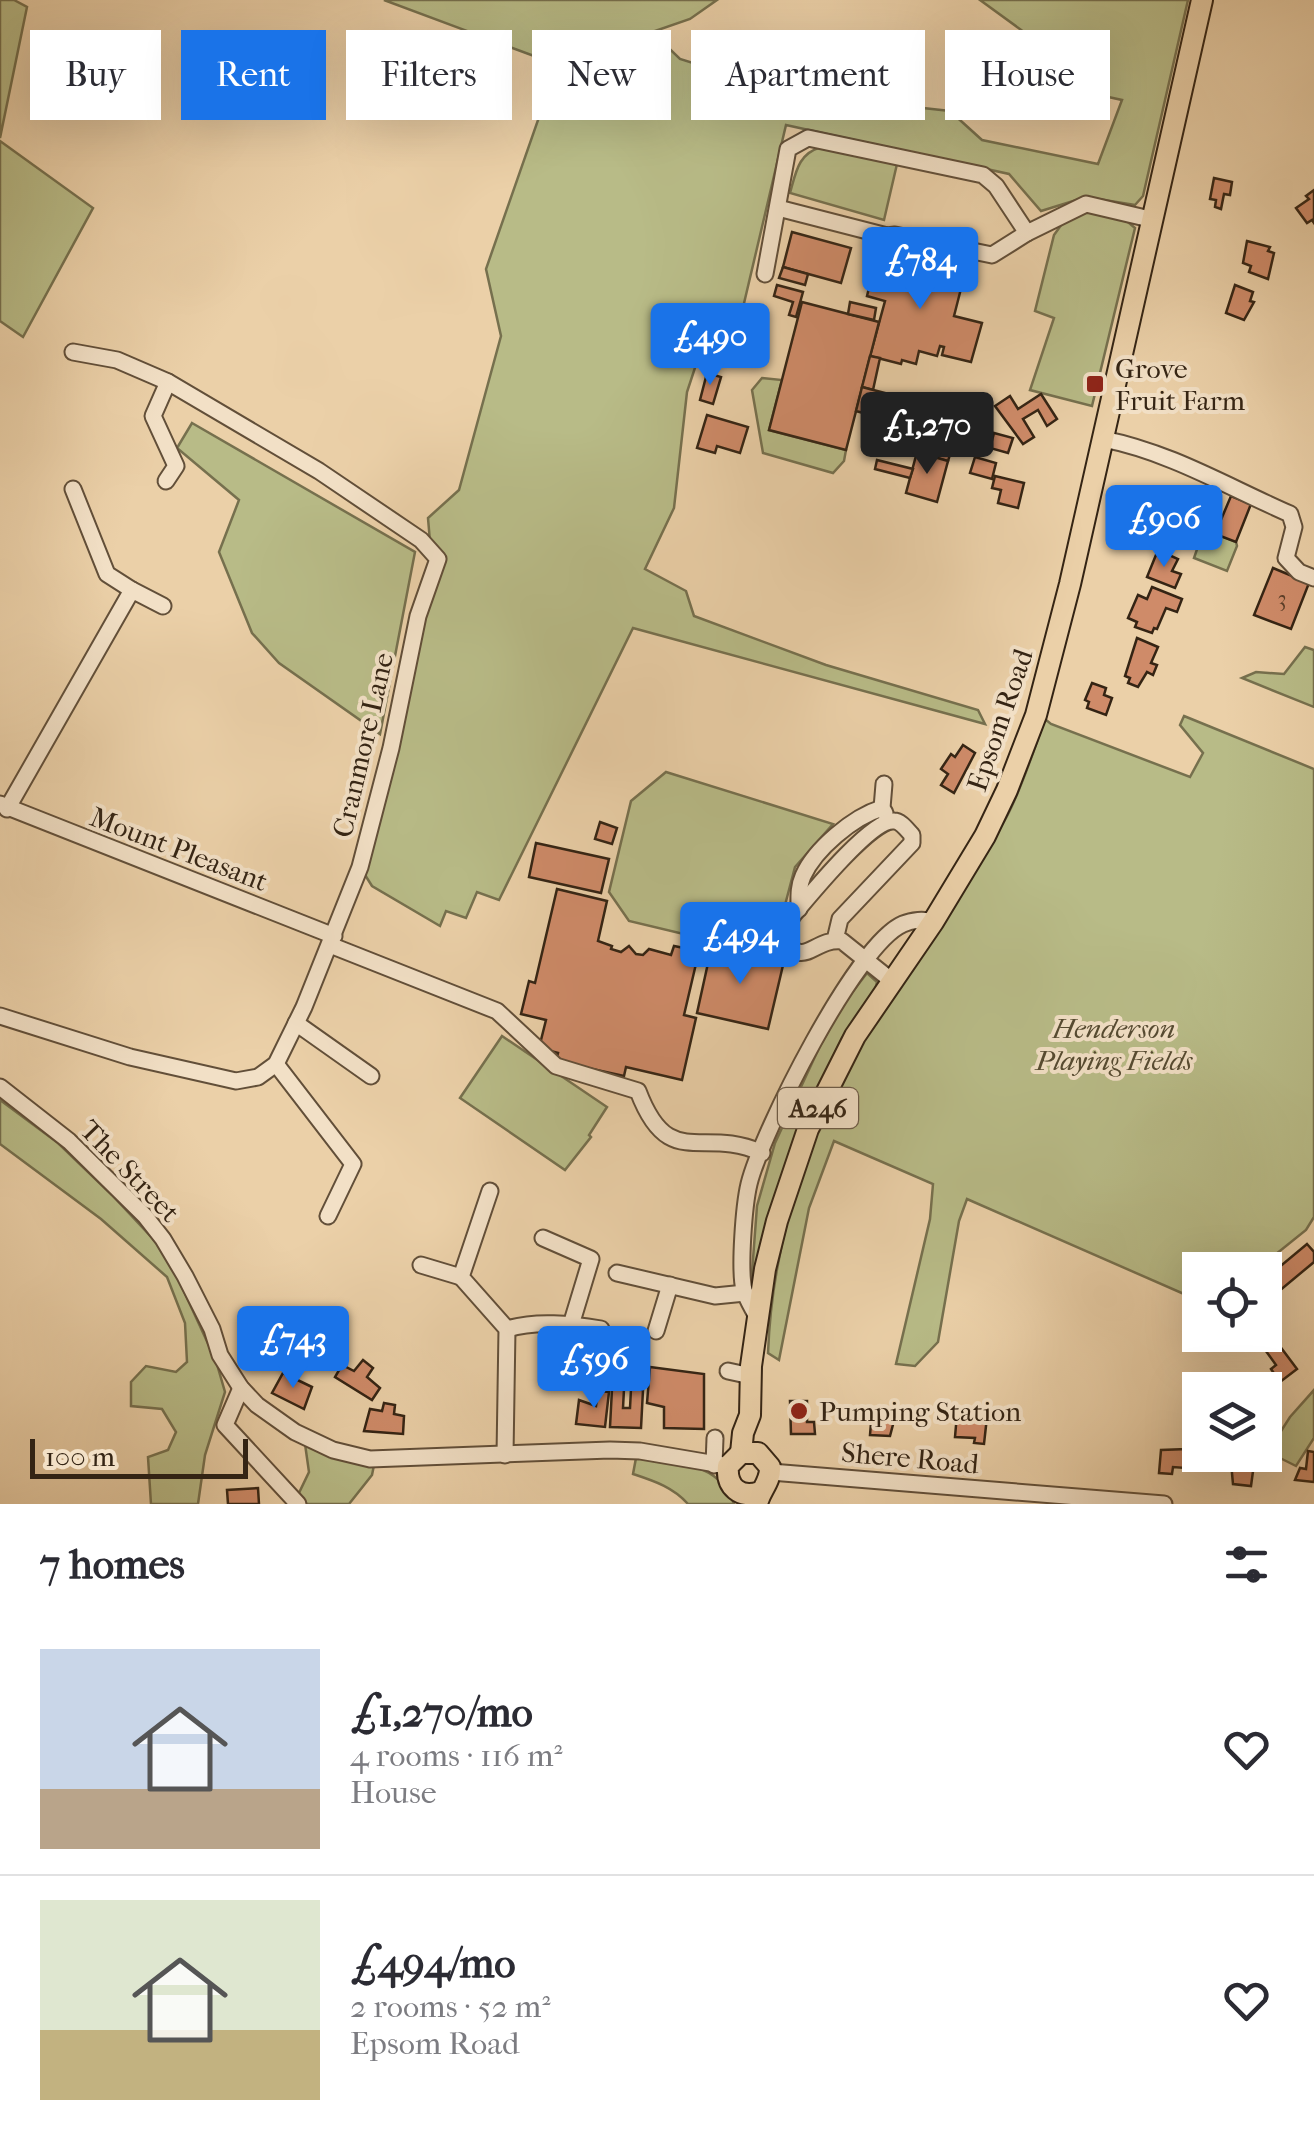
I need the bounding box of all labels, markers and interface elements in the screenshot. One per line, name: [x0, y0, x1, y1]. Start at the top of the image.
chip: Buy: [30, 30, 161, 120]
chip: Rent: [181, 30, 326, 120]
chip: Filters: [346, 30, 512, 120]
chip: New: [532, 30, 671, 120]
chip: Apartment: [691, 30, 925, 120]
chip: House: [945, 30, 1110, 120]
pin: £784: [861, 227, 979, 312]
text: £784: [884, 241, 956, 278]
pin: £490: [651, 303, 769, 388]
text: £490: [673, 317, 747, 354]
place label: Grove Fruit Farm: [1115, 352, 1246, 417]
marker: Grove Fruit Farm: [1084, 373, 1106, 395]
pin: £1,270: [846, 392, 1008, 477]
text: £1,270: [883, 406, 971, 443]
pin: £906: [1105, 485, 1223, 570]
text: £906: [1127, 499, 1201, 536]
house number: 3: [1277, 586, 1287, 612]
street label: Epsom Road: [960, 644, 1040, 795]
street label: Cranmore Lane: [326, 649, 400, 841]
street label: Mount Pleasant: [85, 800, 273, 898]
pin: £494: [681, 902, 799, 987]
text: £494: [702, 916, 778, 953]
park label: Henderson Playing Fields: [1034, 1012, 1194, 1077]
road number: A246: [778, 1088, 858, 1128]
street label: The Street: [73, 1113, 187, 1229]
map controls: [1182, 1252, 1282, 1472]
button: locate: [1182, 1252, 1282, 1352]
pin: £743: [234, 1306, 352, 1391]
text: £743: [259, 1320, 327, 1357]
pin: £596: [535, 1326, 653, 1411]
text: £596: [559, 1340, 629, 1377]
button: layers: [1182, 1372, 1282, 1472]
place label: Pumping Station: [819, 1395, 1021, 1428]
marker: Pumping Station: [788, 1400, 810, 1422]
scale bar: [30, 1434, 248, 1478]
street label: Shere Road: [840, 1436, 981, 1481]
text: 100 m: [45, 1440, 115, 1473]
icon: filters: [1219, 1537, 1274, 1592]
text: 7 homes: [40, 1540, 185, 1589]
text: £1,270/mo: [350, 1688, 533, 1737]
icon: home: [120, 1689, 240, 1809]
icon: heart: [1219, 1722, 1274, 1777]
text: 4 rooms · 116 m²: [350, 1737, 563, 1774]
text: House: [350, 1774, 437, 1811]
text: £494/mo: [350, 1939, 516, 1988]
icon: home: [120, 1940, 240, 2060]
icon: heart: [1219, 1973, 1274, 2028]
text: 2 rooms · 52 m²: [350, 1988, 550, 2025]
text: Epsom Road: [350, 2025, 519, 2062]

